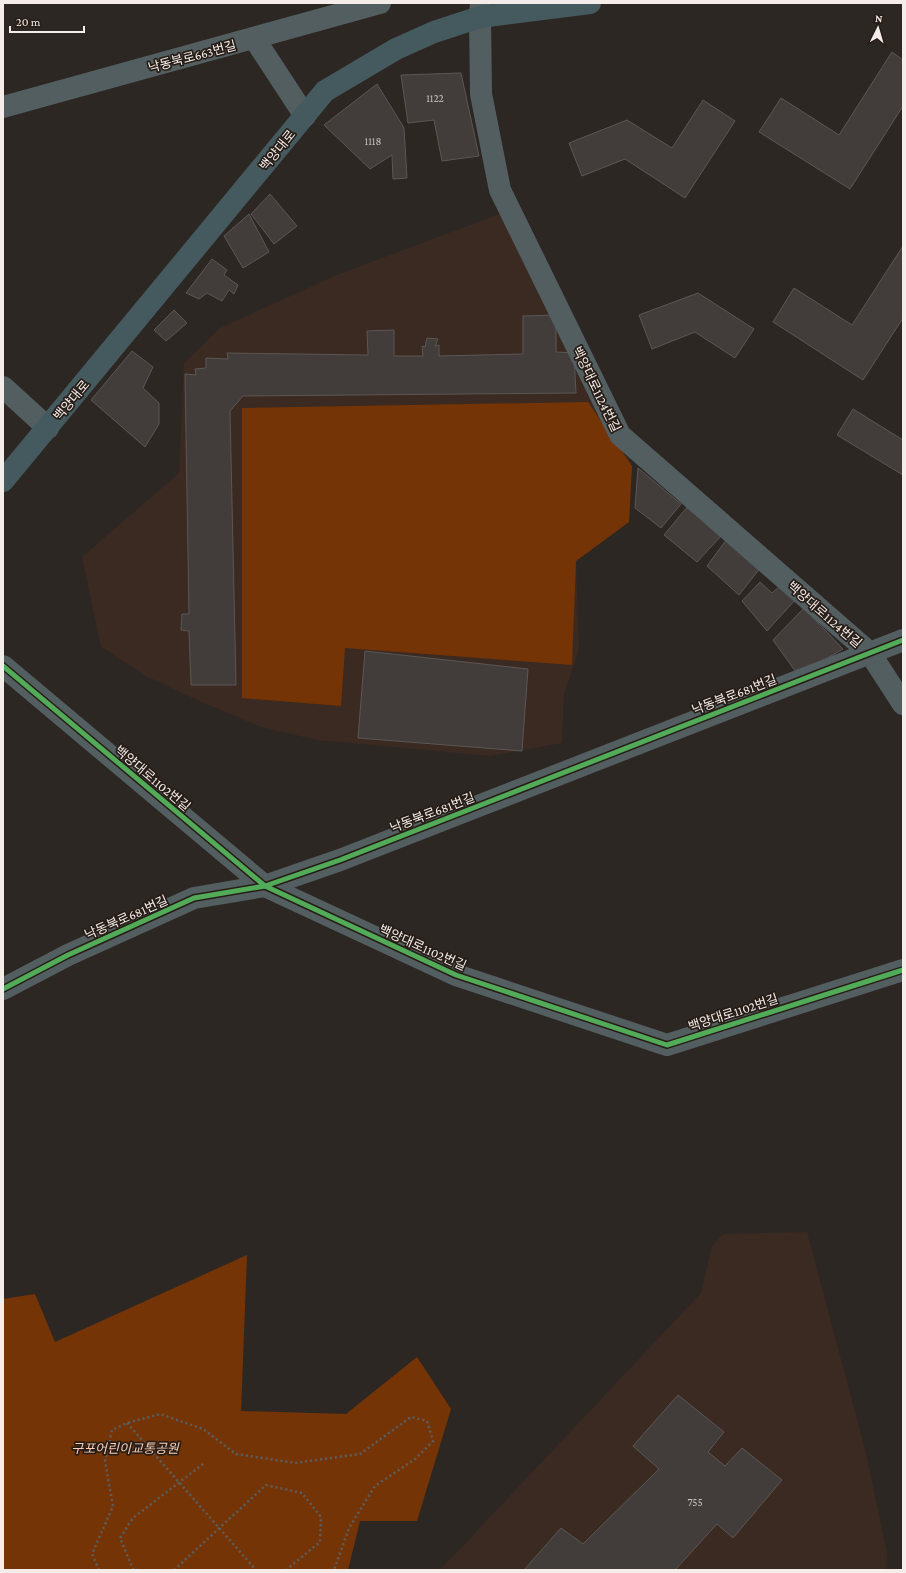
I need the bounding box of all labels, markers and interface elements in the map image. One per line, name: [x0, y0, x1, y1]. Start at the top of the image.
scale bar: [10, 8, 84, 34]
north arrow: [858, 8, 898, 48]
text: N: [875, 12, 884, 24]
text: 20 m: [16, 15, 41, 29]
street label: 낙동북로663번길: [146, 38, 238, 75]
house number: 1122: [426, 92, 444, 104]
street label: 백양대로: [257, 127, 298, 174]
house number: 1118: [365, 135, 382, 147]
street label: 백양대로1124번길: [569, 344, 624, 434]
street label: 백양대로: [50, 377, 93, 423]
street label: 백양대로1124번길: [785, 578, 865, 651]
street label: 낙동북로681번길: [690, 671, 779, 718]
street label: 백양대로1102번길: [112, 742, 193, 814]
street label: 낙동북로681번길: [388, 789, 477, 836]
street label: 낙동북로681번길: [82, 892, 170, 943]
street label: 백양대로1102번길: [377, 922, 469, 973]
street label: 백양대로1102번길: [686, 991, 780, 1034]
park label: 구포어린이교통공원: [71, 1441, 180, 1456]
house number: 755: [687, 1496, 703, 1508]

